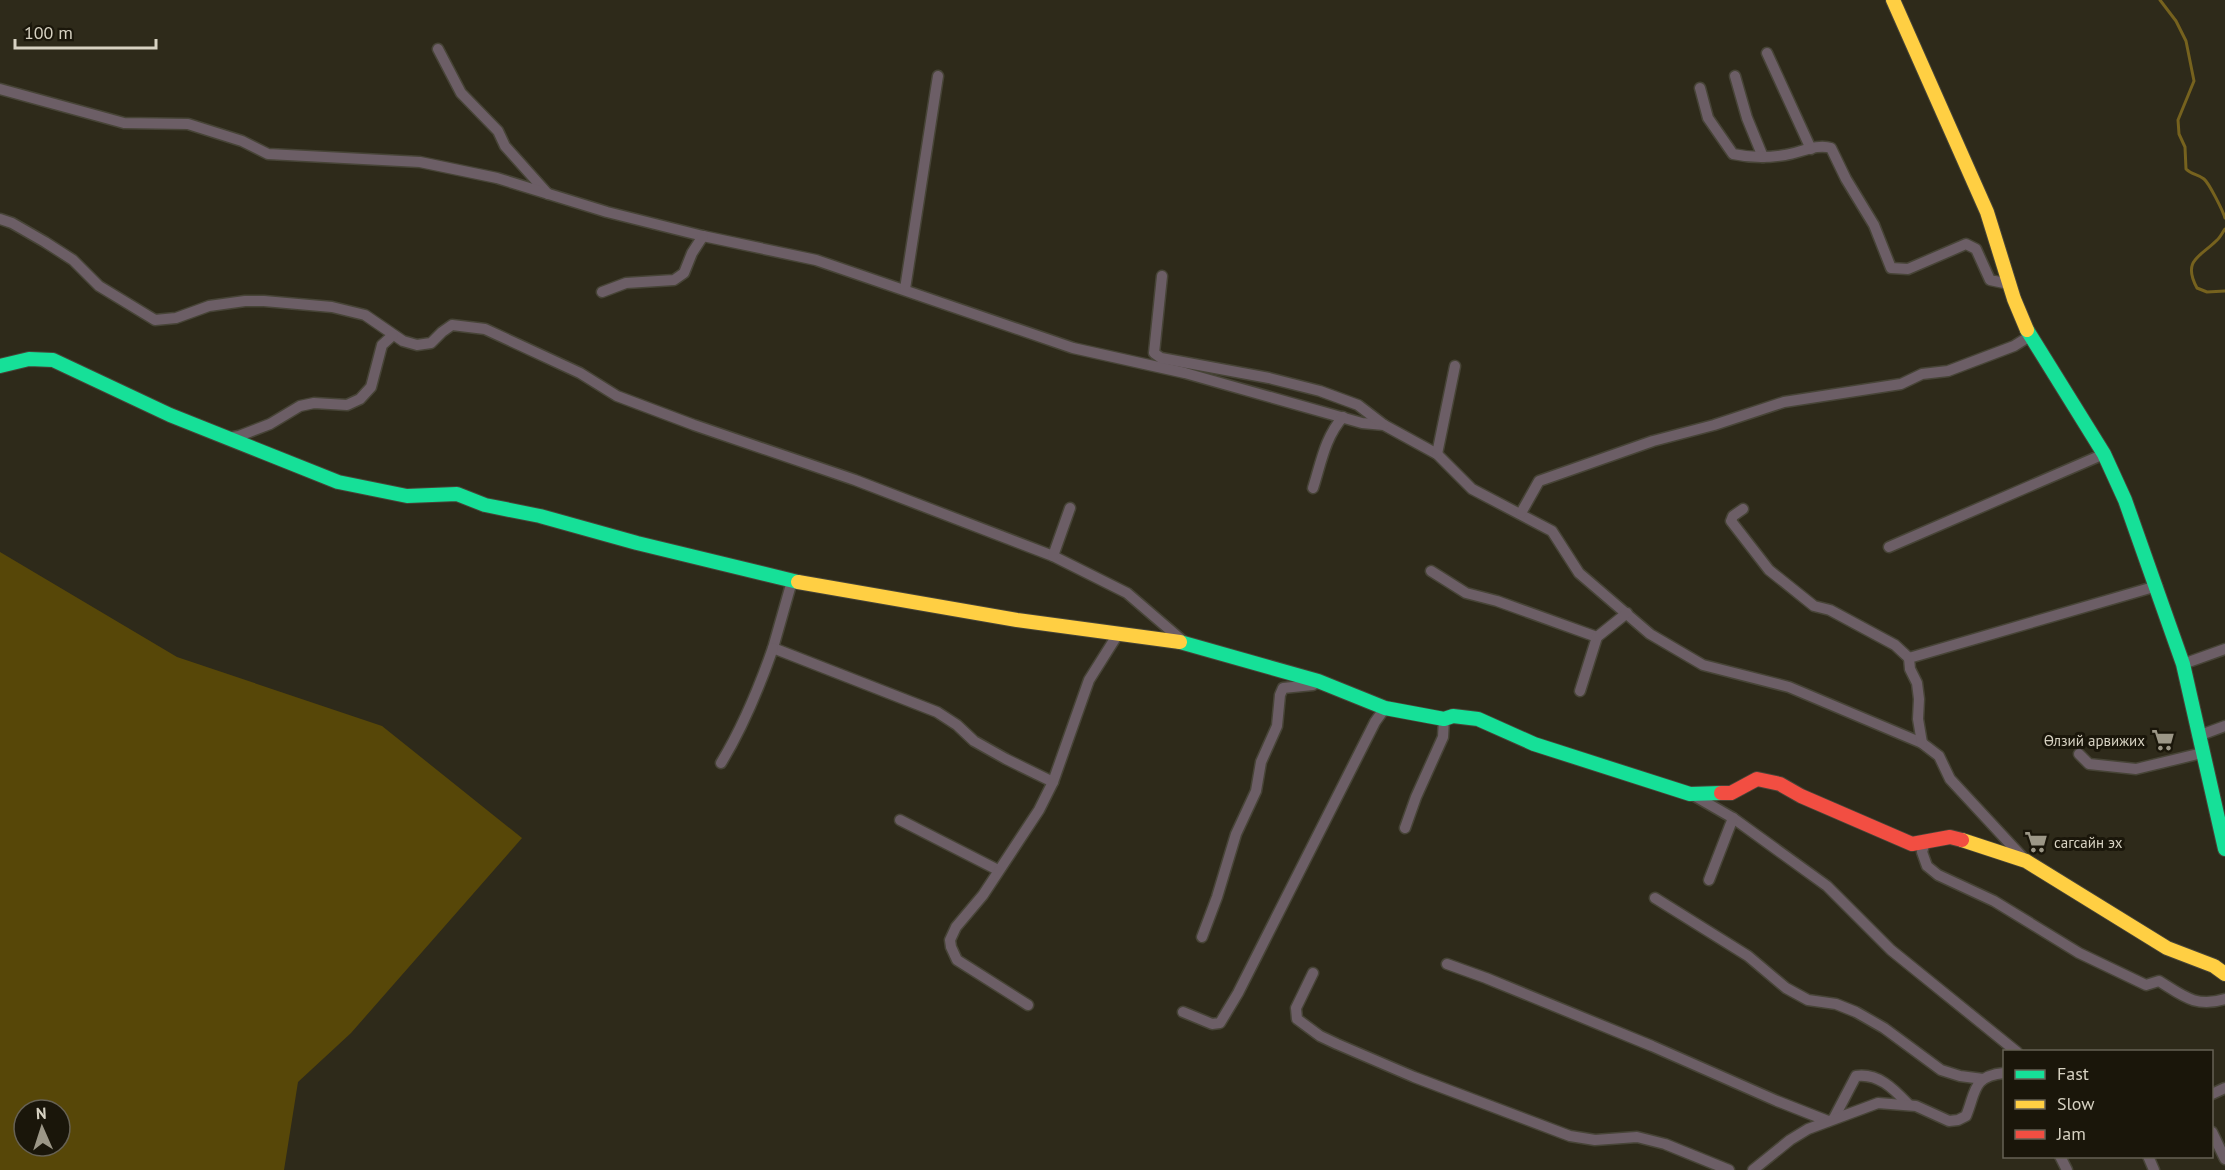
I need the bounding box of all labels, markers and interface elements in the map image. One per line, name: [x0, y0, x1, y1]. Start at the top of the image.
scale bar: [15, 12, 156, 50]
text: 100 m: [24, 21, 73, 44]
supermarket icon: Өлзий арвижих: [2150, 727, 2176, 753]
place label: Өлзий арвижих: [2044, 731, 2145, 750]
supermarket icon: сагсайн эх: [2023, 829, 2049, 855]
place label: сагсайн эх: [2054, 833, 2123, 852]
legend: [2003, 1050, 2213, 1158]
text: Fast: [2057, 1062, 2089, 1085]
text: Slow: [2057, 1092, 2095, 1115]
north arrow: [12, 1098, 72, 1158]
text: N: [35, 1103, 47, 1123]
text: Jam: [2056, 1122, 2086, 1145]

